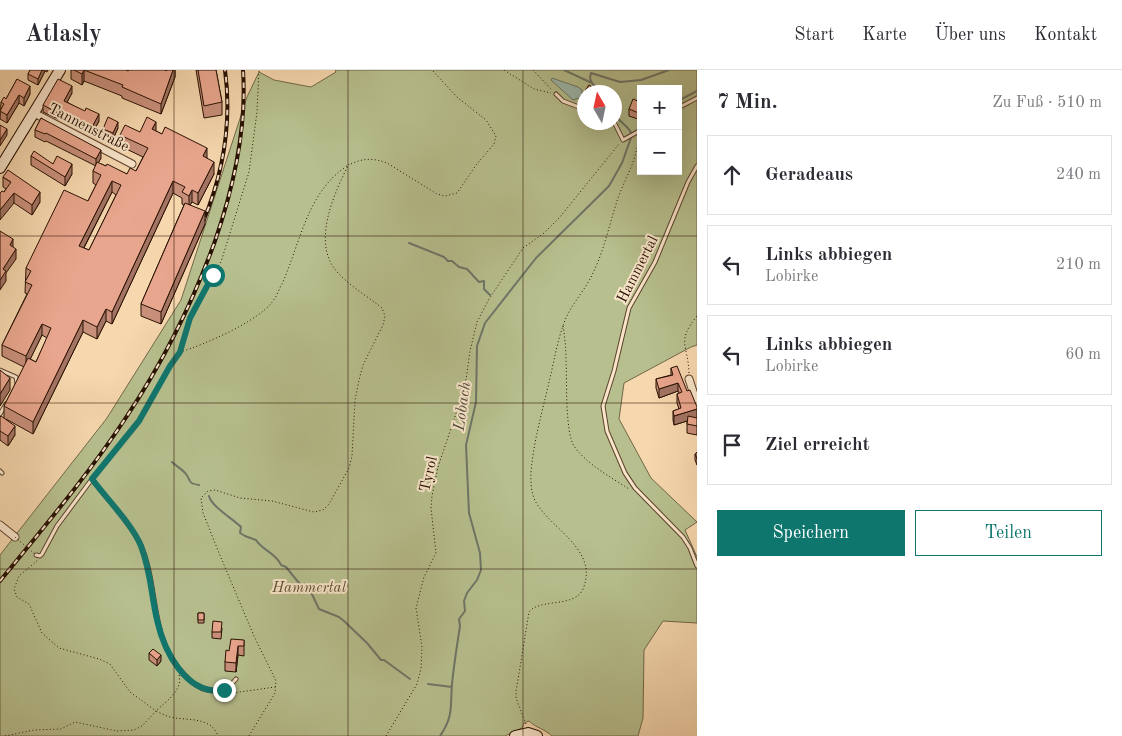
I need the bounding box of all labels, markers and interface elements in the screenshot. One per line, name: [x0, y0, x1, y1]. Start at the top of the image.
text: Atlasly: [25, 23, 102, 47]
text: Start: [794, 26, 834, 44]
text: Karte: [862, 26, 907, 44]
text: Über uns: [935, 26, 1006, 44]
text: Kontakt: [1034, 26, 1097, 44]
north arrow: [577, 85, 622, 130]
map controls: [637, 85, 682, 175]
button: +: [637, 85, 682, 130]
text: 7 Min.: [717, 92, 778, 113]
text: Zu Fuß · 510 m: [992, 95, 1102, 111]
street label: Tannenstraße: [45, 102, 131, 155]
button: −: [637, 130, 682, 175]
icon: ahead: [718, 161, 746, 189]
text: Geradeaus: [765, 166, 853, 185]
text: 240 m: [1056, 167, 1101, 183]
street label: Hammertal: [615, 234, 662, 306]
text: Links abbiegen: [765, 246, 892, 265]
icon: left: [718, 251, 746, 279]
text: 210 m: [1056, 257, 1101, 273]
route start: [202, 264, 225, 287]
text: Lobirke: [765, 269, 818, 285]
text: Links abbiegen: [765, 336, 892, 355]
icon: left: [718, 341, 746, 369]
text: 60 m: [1065, 347, 1101, 363]
text: Lobirke: [765, 359, 818, 375]
water label: Lobach: [451, 381, 474, 433]
icon: arrive: [718, 431, 746, 459]
text: Ziel erreicht: [765, 436, 870, 455]
street label: Tyrol: [418, 455, 441, 494]
button: Speichern: [717, 510, 905, 556]
button: Teilen: [915, 510, 1102, 556]
park label: Hammertal: [271, 581, 347, 596]
route end: [213, 679, 236, 702]

